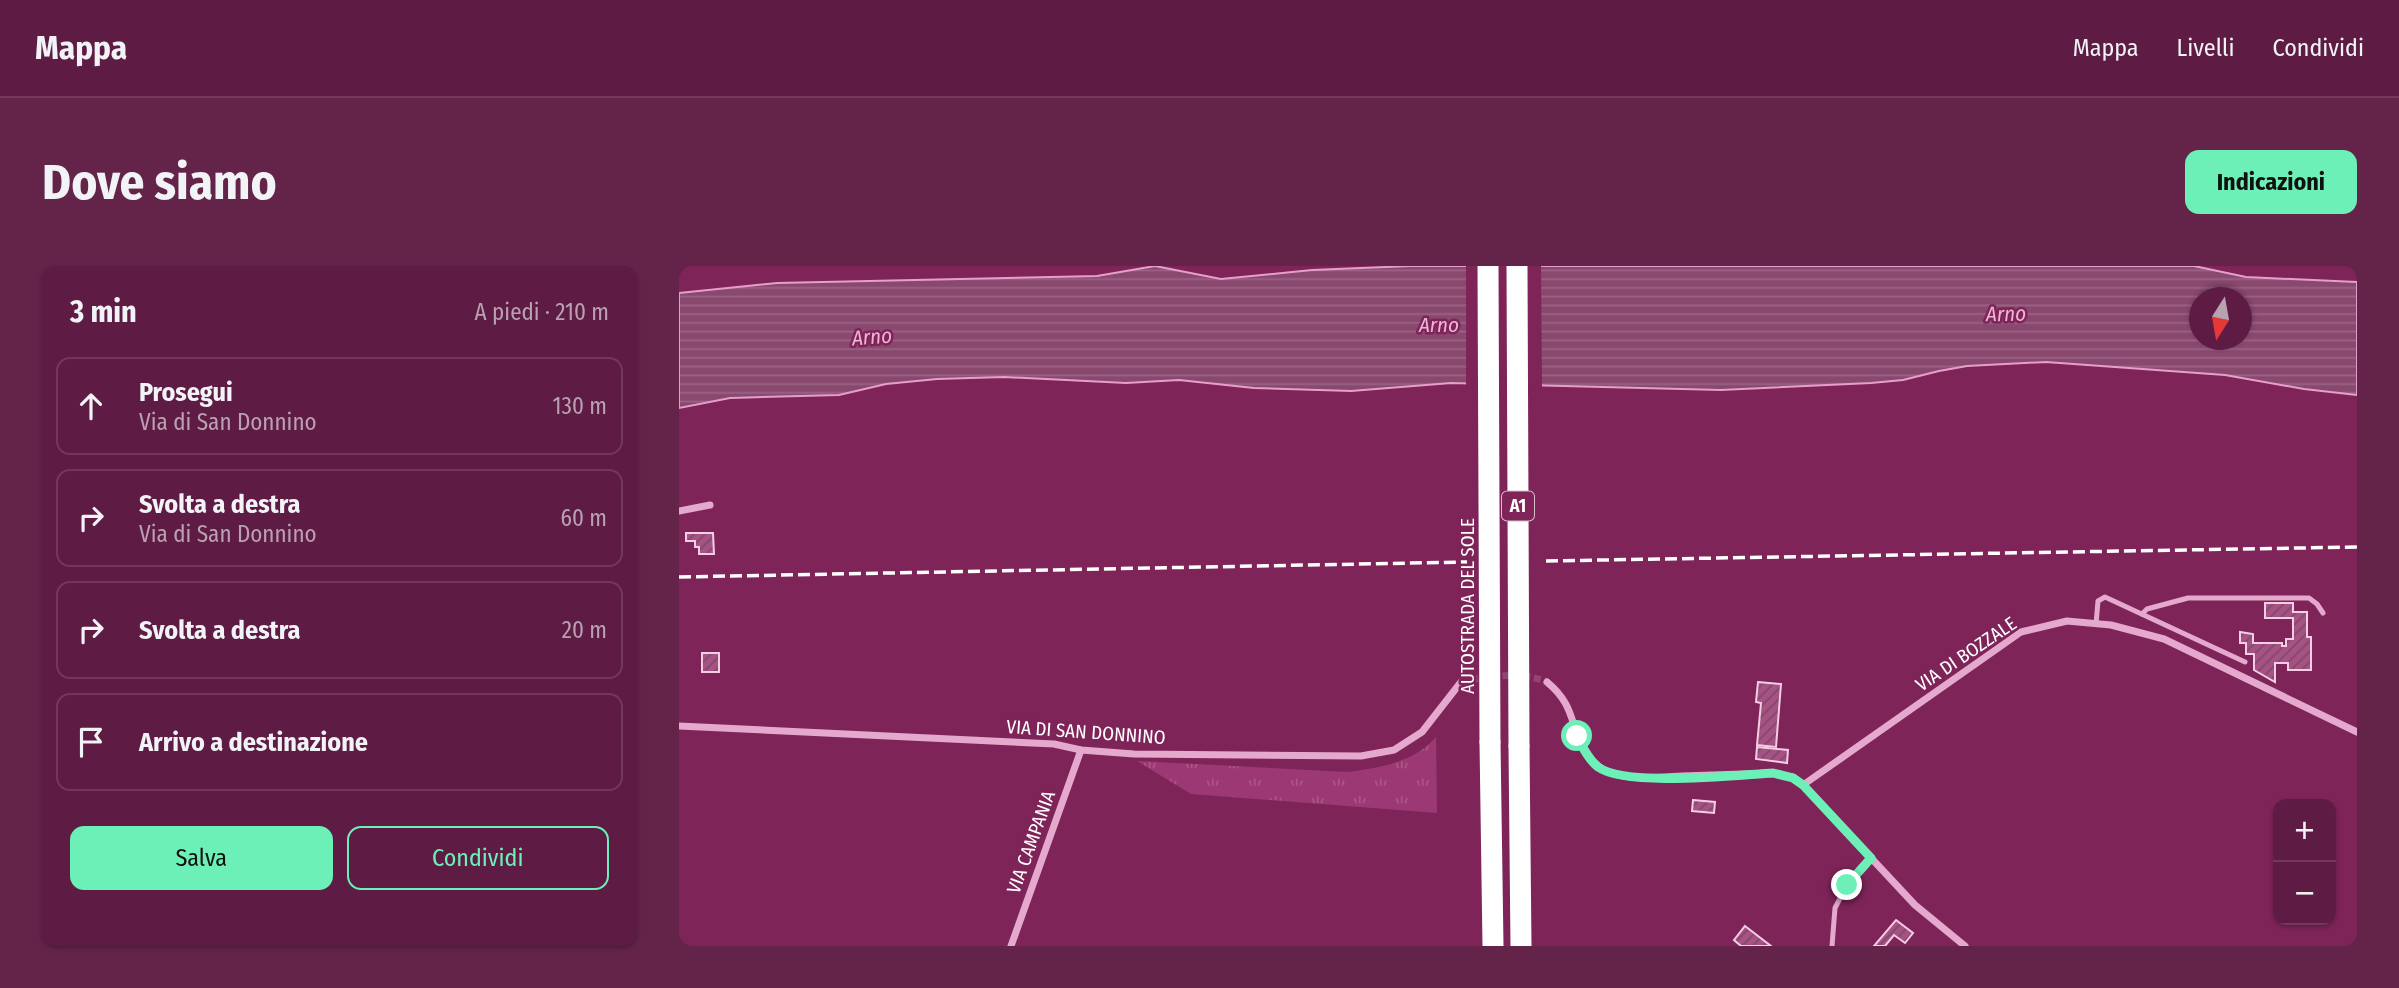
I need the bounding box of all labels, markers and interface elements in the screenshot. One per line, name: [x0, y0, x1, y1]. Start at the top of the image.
text: Mappa: [35, 28, 127, 68]
text: Mappa: [2073, 34, 2139, 62]
text: Livelli: [2177, 34, 2234, 62]
text: Condividi: [2272, 34, 2364, 62]
button: Indicazioni: [2185, 150, 2357, 214]
text: Dove siamo: [42, 153, 277, 212]
north arrow: [2189, 287, 2252, 350]
text: 3 min: [70, 294, 137, 330]
text: A piedi · 210 m: [475, 298, 609, 326]
water label: Arno: [1985, 301, 2026, 327]
water label: Arno: [1418, 312, 1459, 338]
water label: Arno: [850, 323, 893, 351]
text: Prosegui: [139, 377, 233, 408]
icon: ahead: [72, 387, 110, 425]
text: 130 m: [553, 392, 607, 420]
text: Via di San Donnino: [139, 408, 317, 436]
text: Svolta a destra: [139, 489, 300, 520]
road number: A1: [1502, 492, 1534, 520]
icon: right: [72, 499, 110, 537]
text: 60 m: [561, 504, 607, 532]
street label: AUTOSTRADA DEL SOLE: [1456, 518, 1479, 694]
text: Via di San Donnino: [139, 520, 317, 548]
icon: right: [72, 611, 110, 649]
street label: VIA DI BOZZALE: [1911, 612, 2021, 696]
text: Svolta a destra: [139, 615, 300, 646]
text: 20 m: [562, 616, 607, 644]
street label: VIA DI SAN DONNINO: [1006, 715, 1166, 749]
route start: [1561, 720, 1592, 751]
icon: arrive: [72, 723, 110, 761]
text: Arrivo a destinazione: [139, 727, 368, 758]
street label: VIA CAMPANIA: [1002, 788, 1060, 896]
map controls: [2273, 799, 2336, 925]
button: +: [2273, 799, 2336, 862]
button: Salva: [70, 826, 333, 890]
button: Condividi: [347, 826, 609, 890]
button: −: [2273, 862, 2336, 925]
route end: [1831, 869, 1862, 900]

